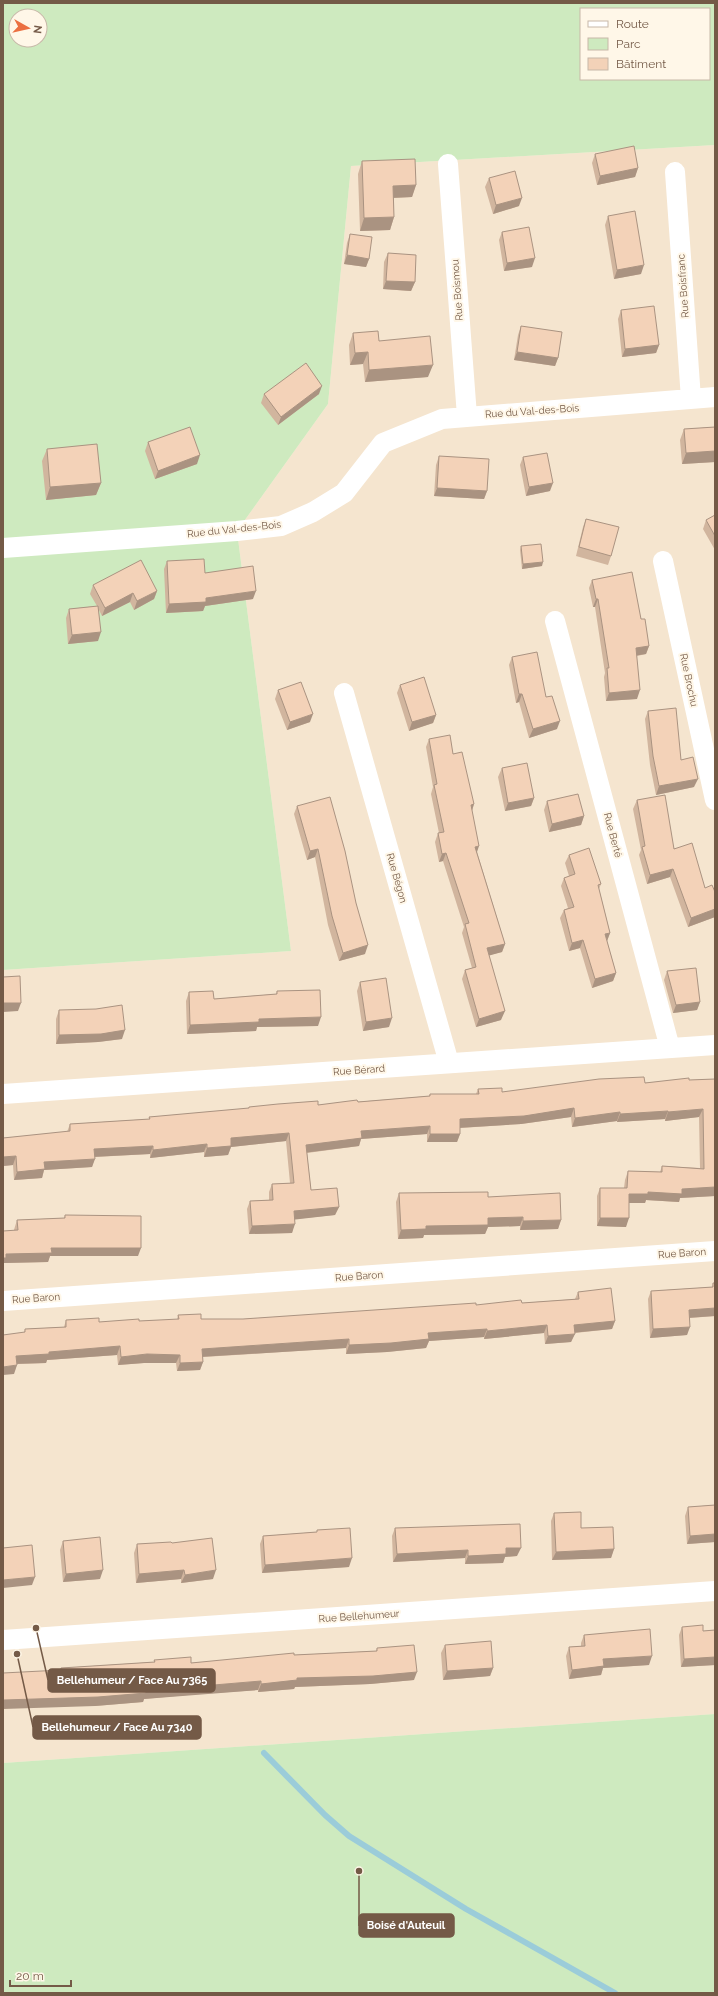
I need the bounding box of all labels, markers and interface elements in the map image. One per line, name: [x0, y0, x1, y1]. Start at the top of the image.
north arrow: [8, 8, 48, 48]
legend: [580, 8, 710, 80]
text: Route: [616, 17, 649, 31]
text: N: [30, 24, 44, 34]
text: Parc: [616, 37, 641, 51]
text: Bâtiment: [616, 57, 666, 71]
street label: Rue Boisfranc: [675, 253, 691, 318]
street label: Rue Boismou: [449, 259, 465, 321]
street label: Rue du Val-des-Bois: [485, 402, 580, 420]
street label: Rue du Val-des-Bois: [186, 519, 282, 539]
street label: Rue Brochu: [678, 652, 700, 708]
street label: Rue Berté: [602, 811, 624, 859]
street label: Rue Bégon: [385, 852, 409, 904]
street label: Rue Bérard: [333, 1063, 385, 1077]
street label: Rue Baron: [658, 1246, 707, 1260]
street label: Rue Baron: [335, 1269, 384, 1283]
street label: Rue Baron: [12, 1291, 61, 1305]
street label: Rue Bellehumeur: [318, 1608, 400, 1624]
callout: Bellehumeur / Face Au 7365: [48, 1669, 215, 1692]
text: Bellehumeur / Face Au 7365: [57, 1674, 207, 1687]
callout: Bellehumeur / Face Au 7340: [33, 1716, 201, 1739]
text: Bellehumeur / Face Au 7340: [42, 1721, 193, 1734]
callout: Boisé d'Auteuil: [359, 1914, 454, 1937]
text: Boisé d'Auteuil: [367, 1919, 446, 1932]
scale bar: [10, 1962, 71, 1988]
text: 20 m: [16, 1969, 44, 1983]

